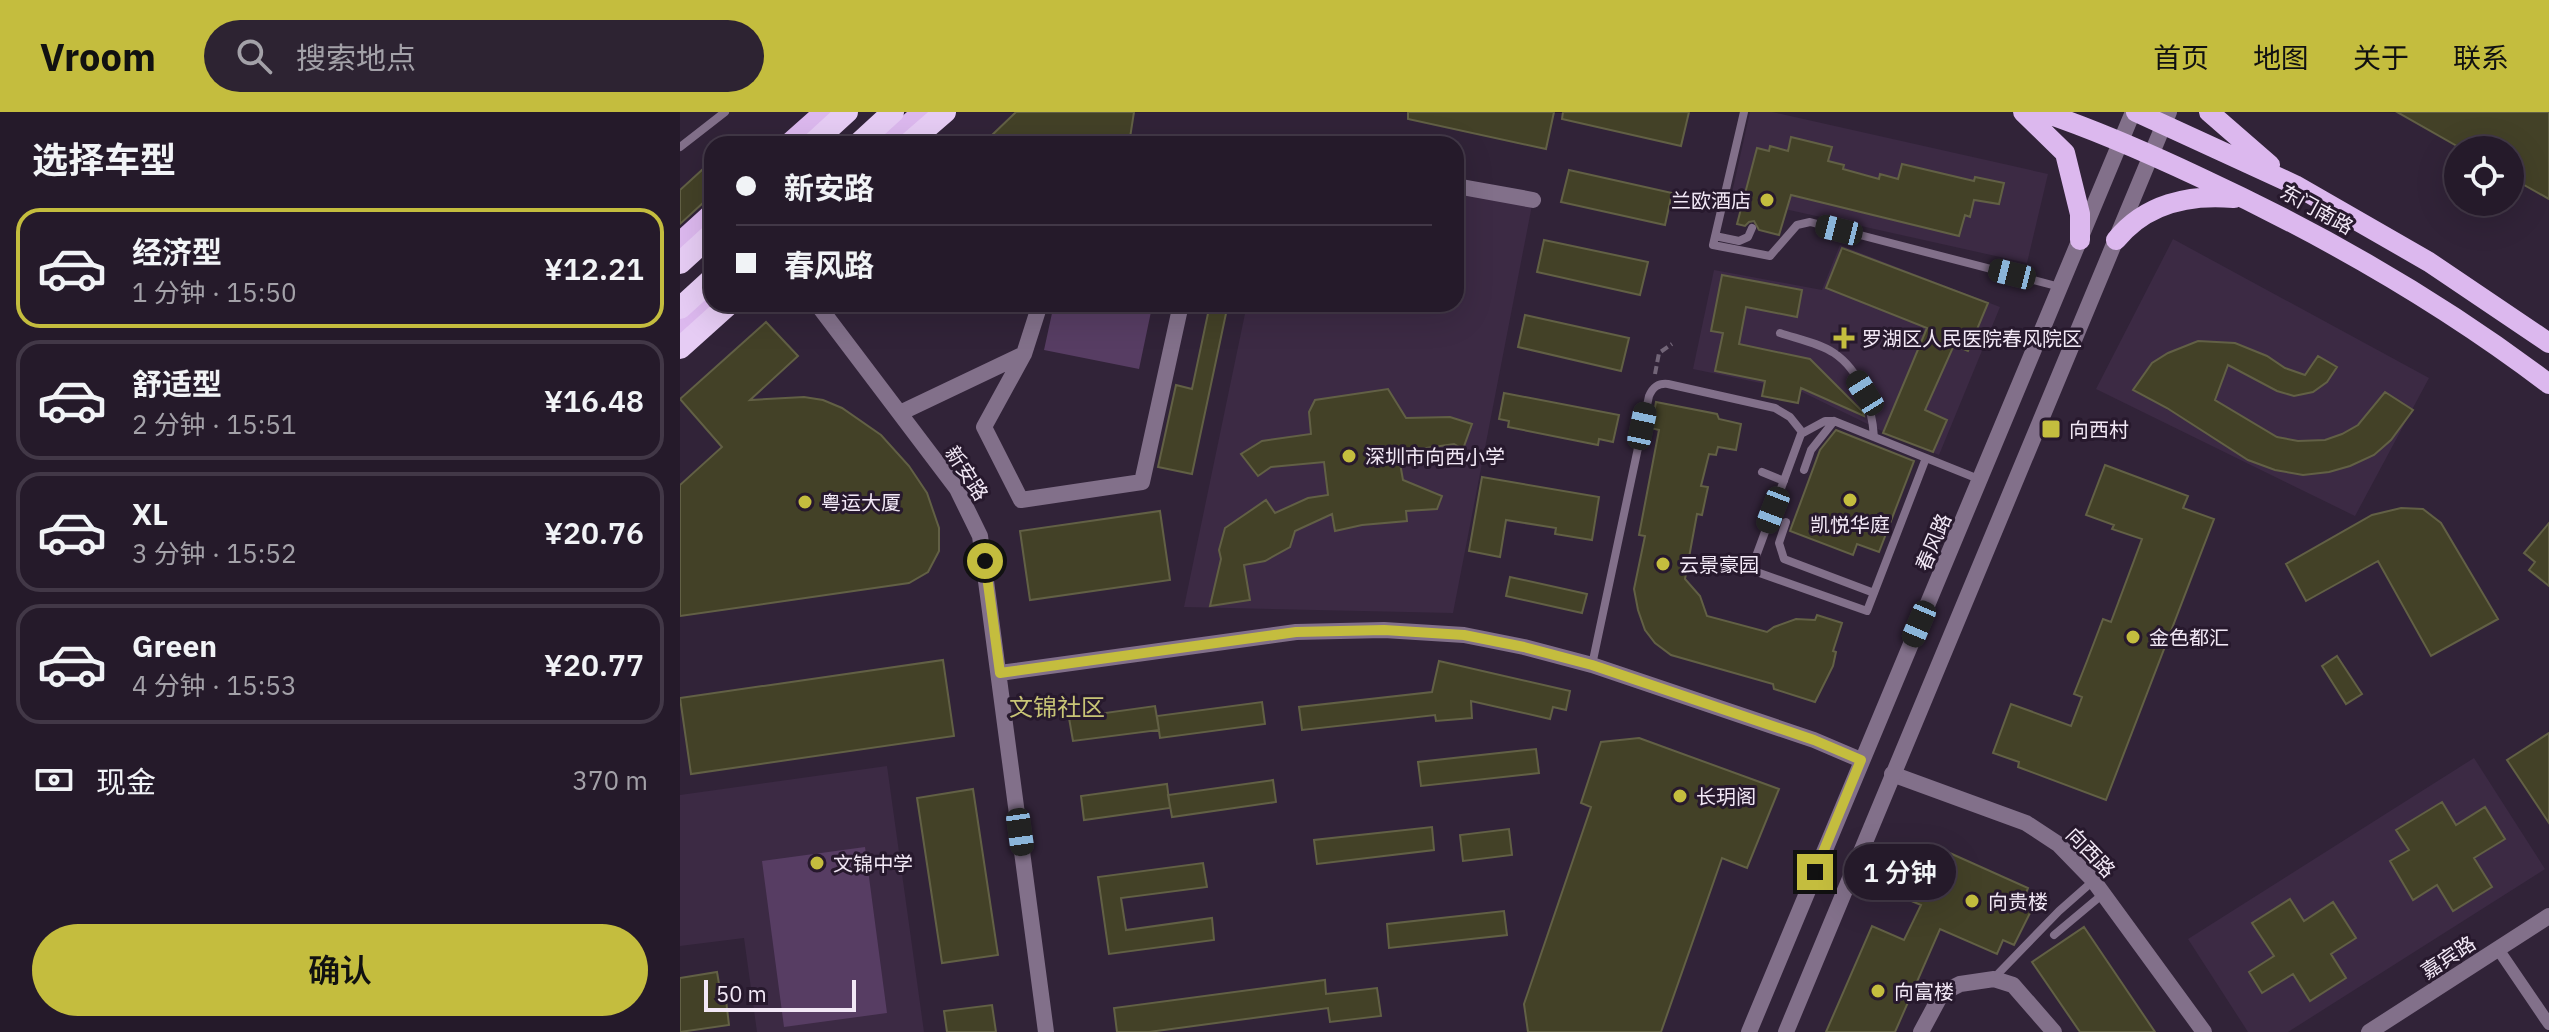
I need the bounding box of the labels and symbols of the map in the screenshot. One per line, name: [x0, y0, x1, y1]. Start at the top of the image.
street label: 东门南路: [2275, 178, 2359, 240]
place label: 兰欧酒店: [1671, 187, 1751, 214]
marker: 兰欧酒店: [1758, 191, 1776, 209]
car: [1813, 213, 1865, 247]
car: [1986, 257, 2038, 291]
place label: 罗湖区人民医院春风院区: [1862, 325, 2082, 352]
marker: 罗湖区人民医院春风院区: [1833, 327, 1855, 349]
car: [1842, 366, 1888, 420]
car: [1625, 400, 1659, 452]
place label: 向西村: [2069, 416, 2129, 443]
marker: 向西村: [2040, 418, 2062, 440]
street label: 新安路: [939, 440, 995, 506]
place label: 深圳市向西小学: [1365, 443, 1505, 470]
marker: 深圳市向西小学: [1340, 447, 1358, 465]
car: [1753, 483, 1793, 537]
place label: 粤运大厦: [821, 489, 901, 516]
marker: 凯悦华庭: [1841, 491, 1859, 509]
marker: 粤运大厦: [796, 493, 814, 511]
street label: 春风路: [1909, 509, 1957, 575]
place label: 凯悦华庭: [1810, 511, 1890, 538]
route start: [967, 543, 1003, 579]
place label: 云景豪园: [1679, 551, 1759, 578]
marker: 云景豪园: [1654, 555, 1672, 573]
car: [1899, 597, 1939, 651]
place label: 金色都汇: [2149, 624, 2229, 651]
marker: 金色都汇: [2124, 628, 2142, 646]
district label: 文锦社区: [1009, 691, 1105, 723]
place label: 长玥阁: [1696, 783, 1756, 810]
marker: 长玥阁: [1671, 787, 1689, 805]
car: [1005, 807, 1035, 857]
street label: 向西路: [2060, 821, 2122, 883]
callout: 1 分钟: [1843, 844, 1955, 900]
place label: 文锦中学: [833, 850, 913, 877]
marker: 文锦中学: [808, 854, 826, 872]
route end: [1797, 854, 1833, 890]
place label: 向贵楼: [1988, 888, 2048, 915]
marker: 向贵楼: [1963, 892, 1981, 910]
street label: 嘉宾路: [2415, 929, 2481, 985]
scale bar: [704, 976, 856, 1012]
place label: 向富楼: [1894, 978, 1954, 1005]
marker: 向富楼: [1869, 982, 1887, 1000]

